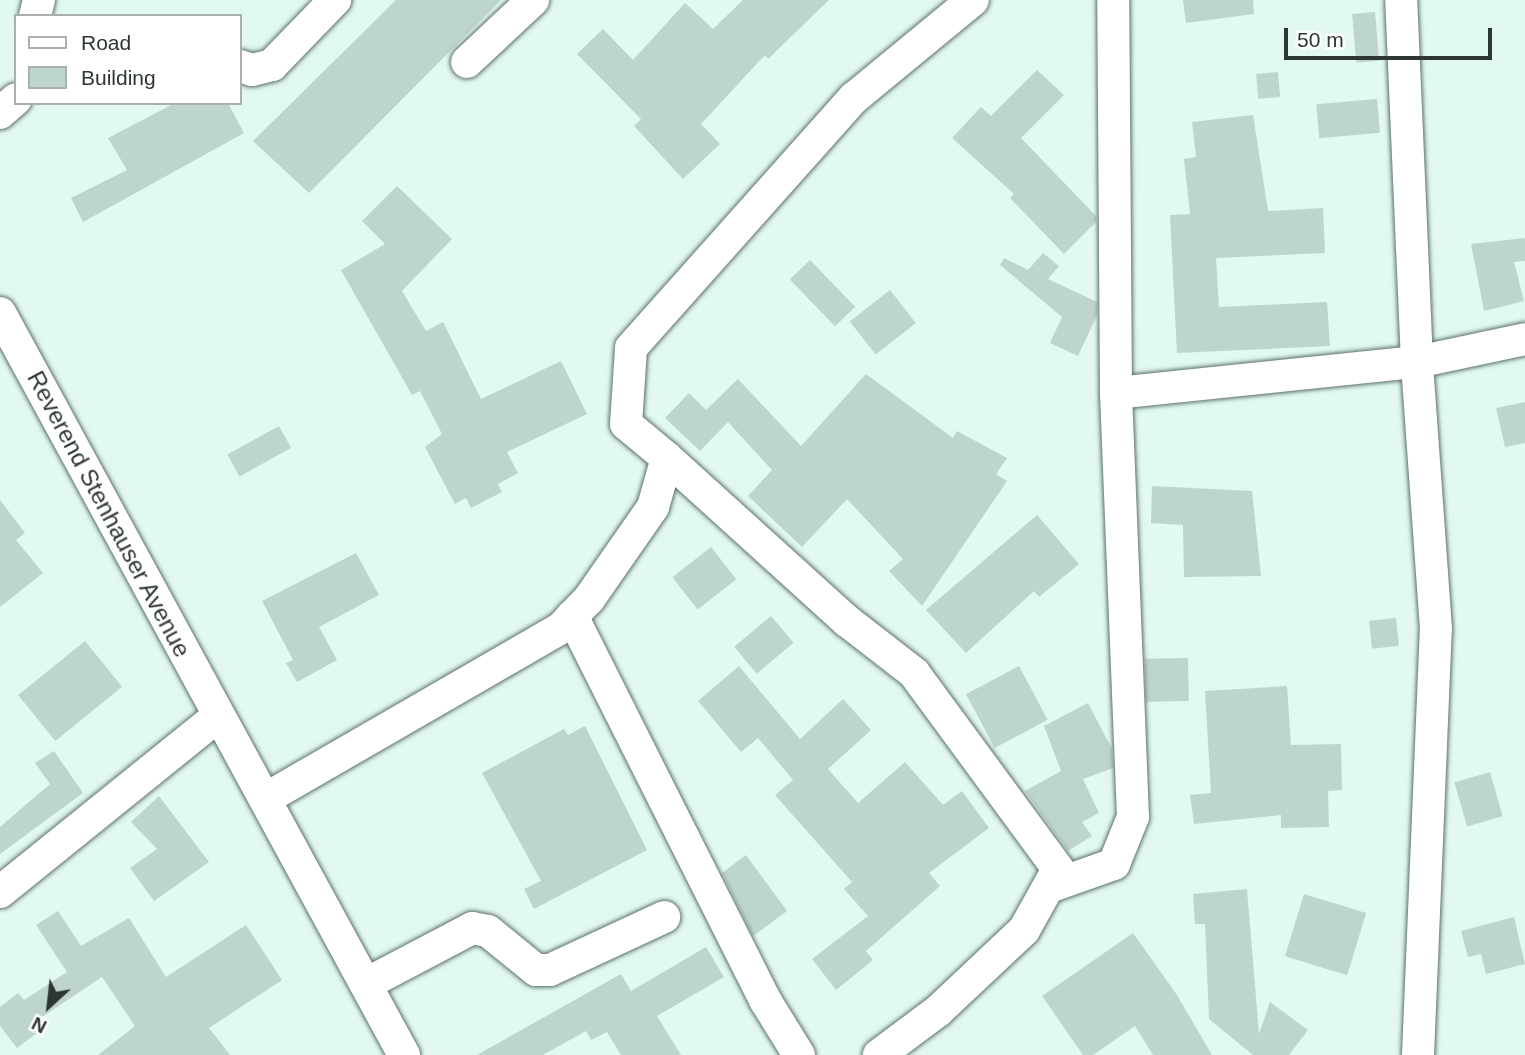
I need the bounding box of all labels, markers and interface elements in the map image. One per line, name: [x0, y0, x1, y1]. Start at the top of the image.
legend: [14, 14, 242, 105]
scale bar: [1287, 14, 1495, 58]
text: 50 m: [1297, 28, 1344, 51]
text: Road: [81, 31, 131, 54]
text: Building: [81, 66, 156, 89]
street label: Reverend Stenhauser Avenue: [21, 365, 197, 663]
north arrow: [14, 971, 84, 1041]
text: N: [28, 1013, 50, 1038]

